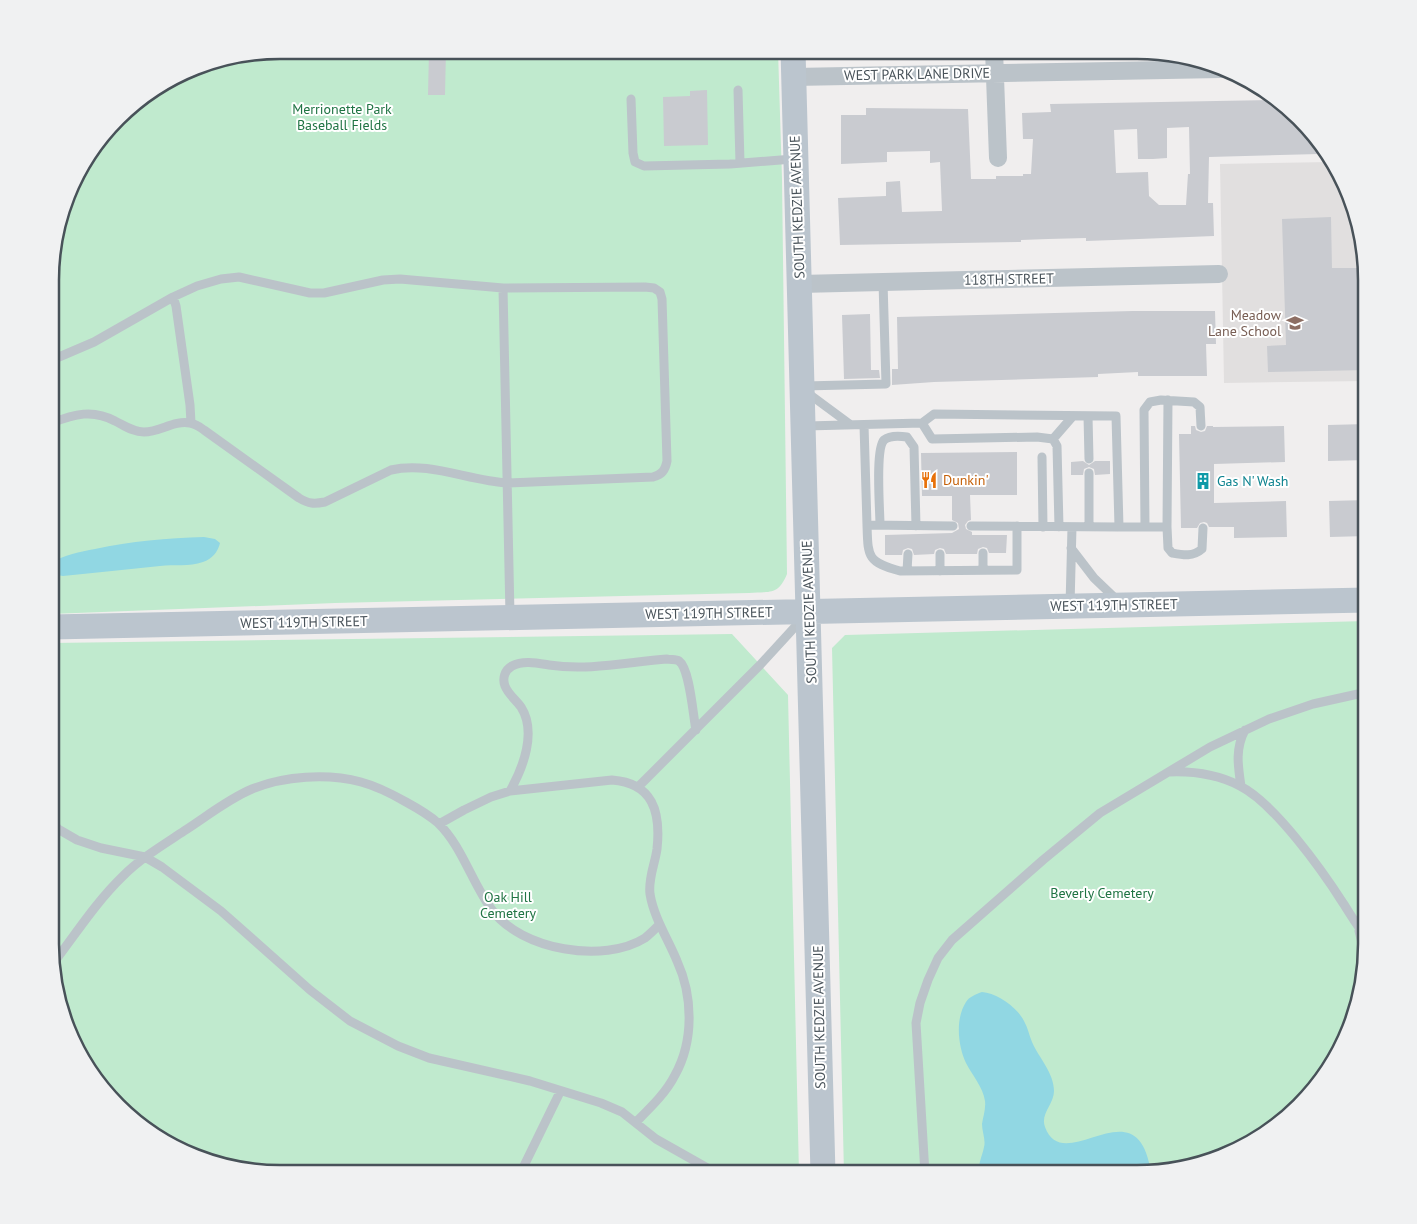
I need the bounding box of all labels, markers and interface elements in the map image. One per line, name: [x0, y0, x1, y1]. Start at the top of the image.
street label: WEST PARK LANE DRIVE: [844, 64, 990, 84]
park label: Merrionette Park Baseball Fields: [292, 100, 392, 134]
street label: SOUTH KEDZIE AVENUE: [786, 135, 808, 279]
street label: 118TH STREET: [964, 269, 1054, 289]
place label: Meadow Lane School: [1208, 306, 1282, 340]
school or university icon: Meadow Lane School: [1285, 313, 1305, 333]
restaurant icon: Dunkin': [919, 470, 939, 490]
place label: Dunkin': [943, 471, 989, 489]
building icon: Gas N' Wash: [1193, 471, 1213, 491]
place label: Gas N' Wash: [1217, 472, 1288, 490]
street label: SOUTH KEDZIE AVENUE: [798, 540, 820, 684]
street label: WEST 119TH STREET: [1050, 595, 1178, 615]
street label: WEST 119TH STREET: [645, 603, 773, 623]
street label: WEST 119TH STREET: [240, 612, 368, 632]
park label: Beverly Cemetery: [1050, 884, 1154, 902]
park label: Oak Hill Cemetery: [480, 888, 537, 922]
street label: SOUTH KEDZIE AVENUE: [809, 945, 829, 1089]

